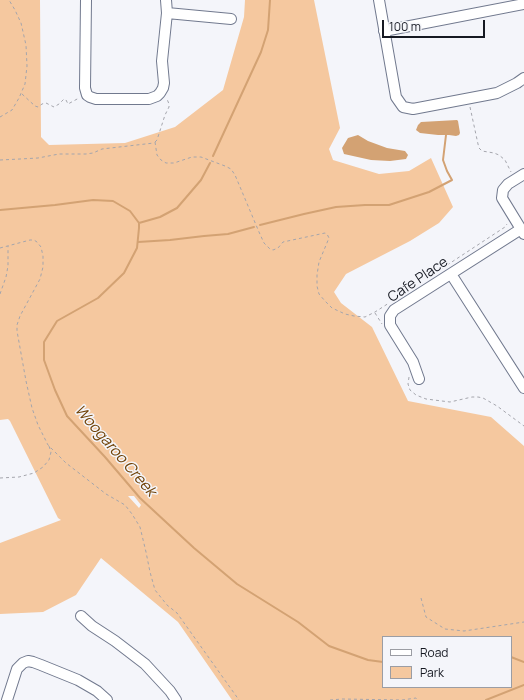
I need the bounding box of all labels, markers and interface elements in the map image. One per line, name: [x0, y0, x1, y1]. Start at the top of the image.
scale bar: [384, 12, 487, 38]
text: 100 m: [389, 18, 421, 35]
street label: Cafe Place: [385, 254, 451, 306]
water label: Woogaroo Creek: [70, 402, 160, 500]
legend: [382, 636, 512, 688]
text: Road: [420, 644, 448, 661]
text: Park: [420, 664, 444, 681]

